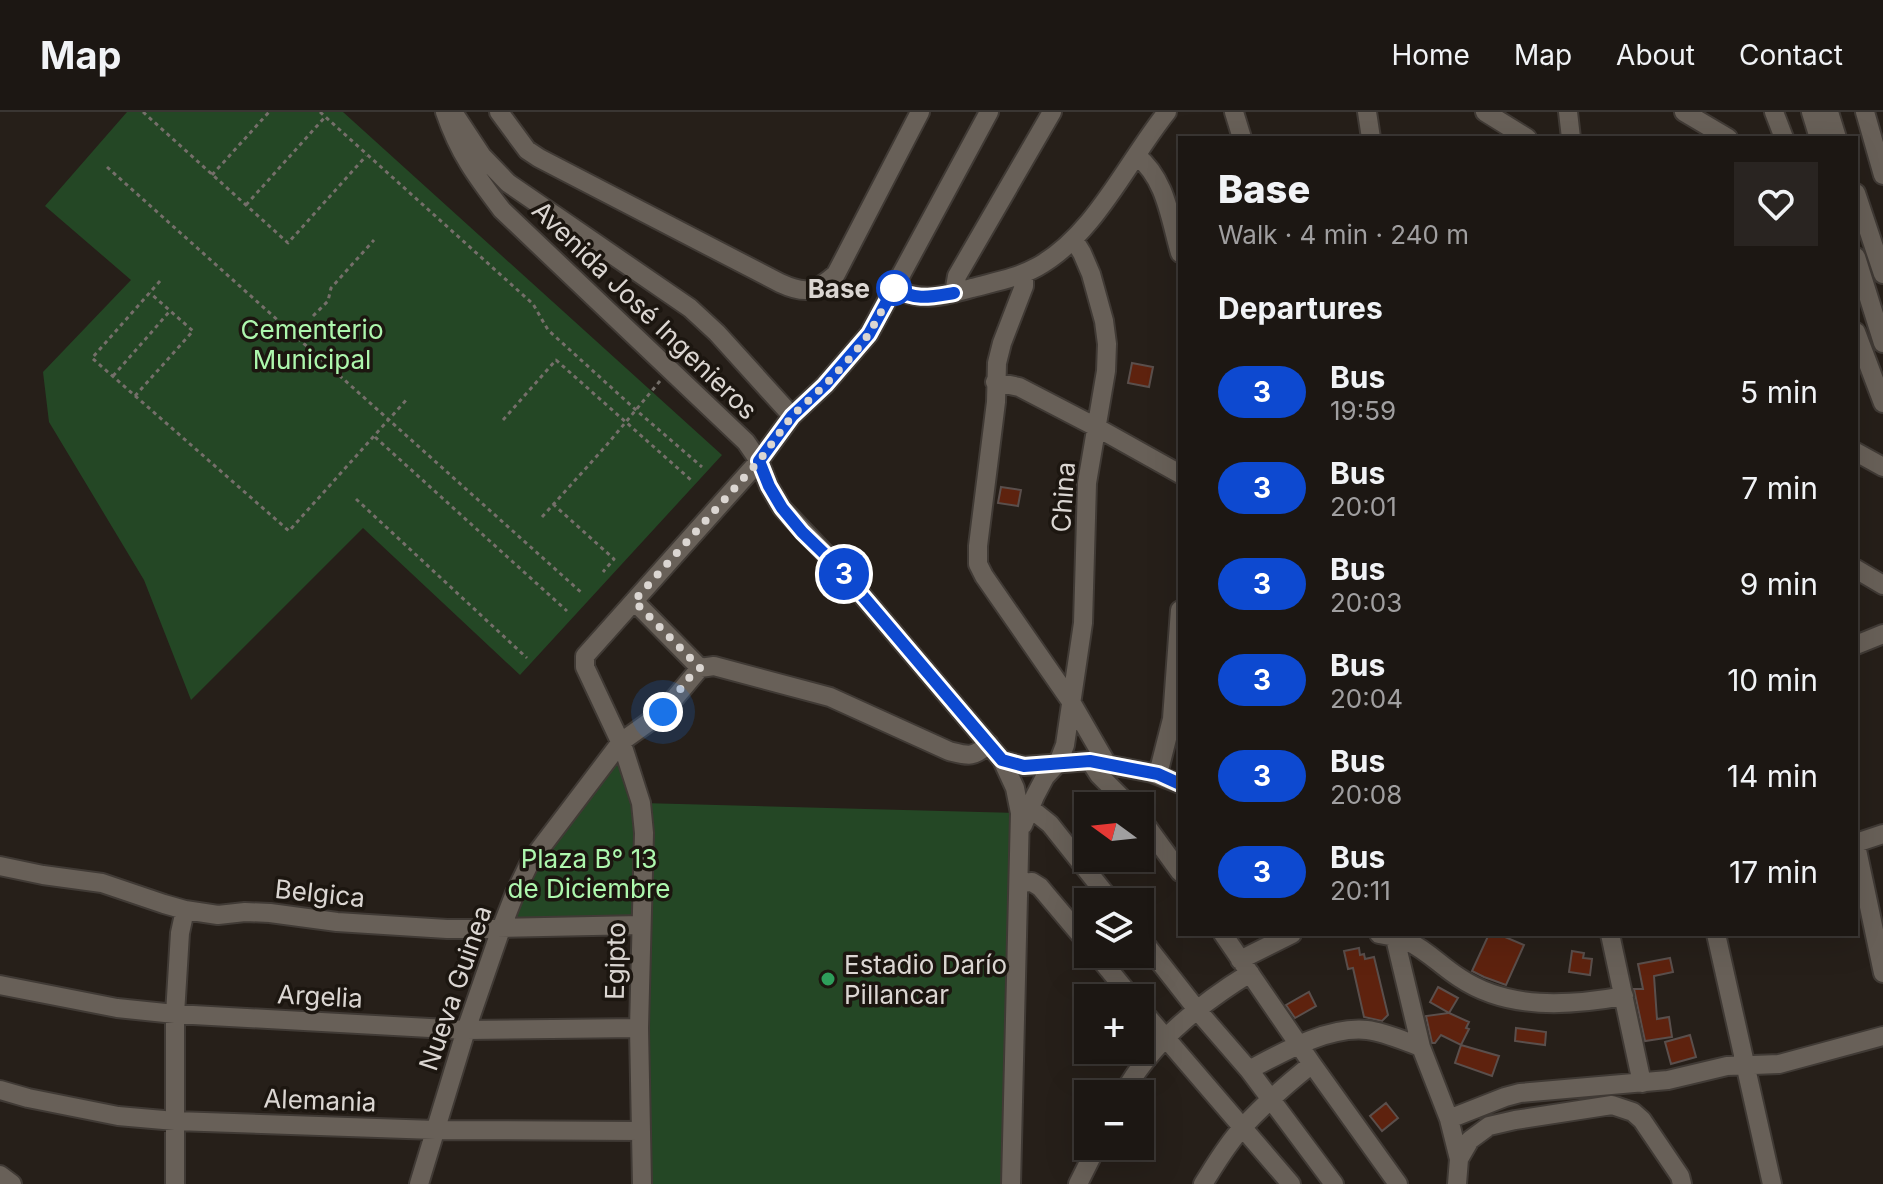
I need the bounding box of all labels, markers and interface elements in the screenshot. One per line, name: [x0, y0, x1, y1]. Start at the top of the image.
text: Map: [40, 32, 121, 78]
text: Home: [1391, 38, 1470, 72]
text: Map: [1514, 38, 1572, 72]
text: About: [1616, 38, 1695, 72]
text: Contact: [1739, 38, 1843, 72]
button: heart: [1734, 162, 1818, 246]
text: Base: [1218, 166, 1310, 212]
street label: Avenida José Ingenieros: [526, 194, 764, 426]
text: Walk · 4 min · 240 m: [1218, 219, 1469, 250]
marker: Base: [877, 271, 911, 305]
place label: Base: [808, 273, 870, 304]
text: Departures: [1218, 290, 1383, 326]
park label: Cementerio Municipal: [241, 314, 383, 375]
text: Bus: [1330, 359, 1385, 395]
text: 5 min: [1740, 374, 1818, 410]
text: 3: [1253, 375, 1271, 409]
text: 19:59: [1330, 395, 1396, 426]
text: Bus: [1330, 455, 1385, 491]
street label: China: [1045, 461, 1081, 533]
text: 7 min: [1741, 470, 1818, 506]
text: 3: [1253, 471, 1271, 505]
text: 20:01: [1330, 491, 1397, 522]
line badge: 3: [818, 548, 870, 600]
text: Bus: [1330, 551, 1385, 587]
text: 3: [835, 557, 853, 591]
text: 9 min: [1740, 566, 1818, 602]
text: 3: [1253, 567, 1271, 601]
text: 20:03: [1330, 587, 1402, 618]
text: Bus: [1330, 647, 1385, 683]
text: 10 min: [1727, 662, 1818, 698]
text: 3: [1253, 663, 1271, 697]
text: 20:04: [1330, 683, 1403, 714]
your location: [643, 692, 683, 732]
text: Bus: [1330, 743, 1385, 779]
text: 14 min: [1727, 758, 1818, 794]
text: 3: [1253, 759, 1271, 793]
text: 20:08: [1330, 779, 1402, 810]
north arrow: [1074, 792, 1154, 872]
map controls: [1074, 792, 1154, 1160]
text: Bus: [1330, 839, 1385, 875]
park label: Plaza B° 13 de Diciembre: [508, 843, 670, 904]
text: 17 min: [1729, 854, 1818, 890]
text: 3: [1253, 855, 1271, 889]
street label: Belgica: [273, 873, 367, 913]
text: 20:11: [1330, 875, 1391, 906]
button: layers: [1074, 888, 1154, 968]
street label: Nueva Guinea: [412, 901, 498, 1075]
street label: Egipto: [599, 922, 631, 1000]
place label: Estadio Darío Pillancar: [844, 949, 1007, 1010]
marker: Estadio Darío Pillancar: [819, 970, 837, 988]
street label: Argelia: [276, 978, 364, 1014]
button: +: [1074, 984, 1154, 1064]
button: −: [1074, 1080, 1154, 1160]
street label: Alemania: [263, 1083, 377, 1117]

